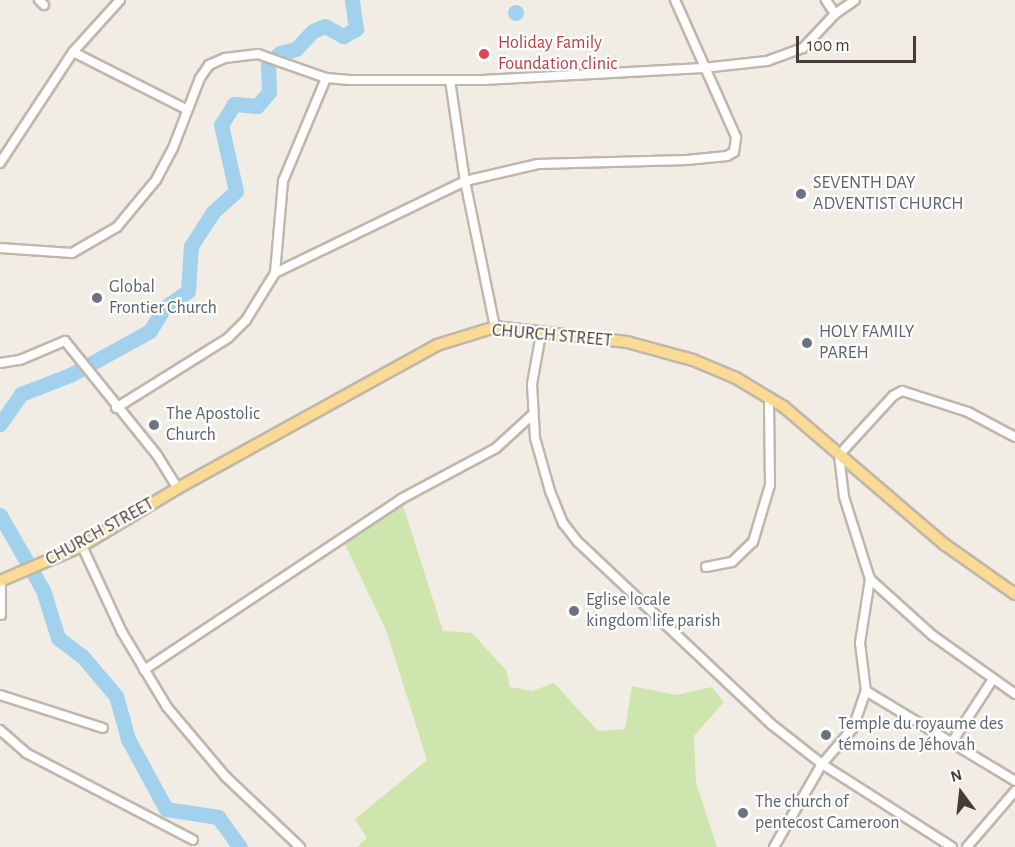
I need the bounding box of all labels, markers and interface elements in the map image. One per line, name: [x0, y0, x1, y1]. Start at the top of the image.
scale bar: [799, 24, 919, 62]
place label: Holiday Family Foundation clinic: [498, 33, 617, 76]
text: 100 m: [807, 37, 850, 55]
marker: Holiday Family Foundation clinic: [475, 45, 493, 63]
place label: SEVENTH DAY ADVENTIST CHURCH: [813, 173, 964, 216]
marker: SEVENTH DAY ADVENTIST CHURCH: [794, 187, 808, 201]
place label: Global Frontier Church: [109, 277, 217, 320]
marker: Global Frontier Church: [90, 291, 104, 305]
street label: CHURCH STREET: [491, 320, 613, 352]
place label: HOLY FAMILY PAREH: [819, 322, 914, 364]
marker: HOLY FAMILY PAREH: [800, 336, 814, 350]
place label: The Apostolic Church: [166, 404, 260, 446]
marker: The Apostolic Church: [147, 418, 161, 432]
street label: CHURCH STREET: [42, 493, 158, 571]
place label: Eglise locale kingdom life parish: [586, 590, 721, 632]
marker: Eglise locale kingdom life parish: [567, 604, 581, 618]
place label: Temple du royaume des témoins de Jéhovah: [838, 714, 1004, 756]
marker: Temple du royaume des témoins de Jéhovah: [819, 728, 833, 742]
north arrow: [931, 763, 991, 823]
text: N: [949, 766, 964, 785]
place label: The church of pentecost Cameroon: [755, 792, 899, 834]
marker: The church of pentecost Cameroon: [736, 806, 750, 820]

